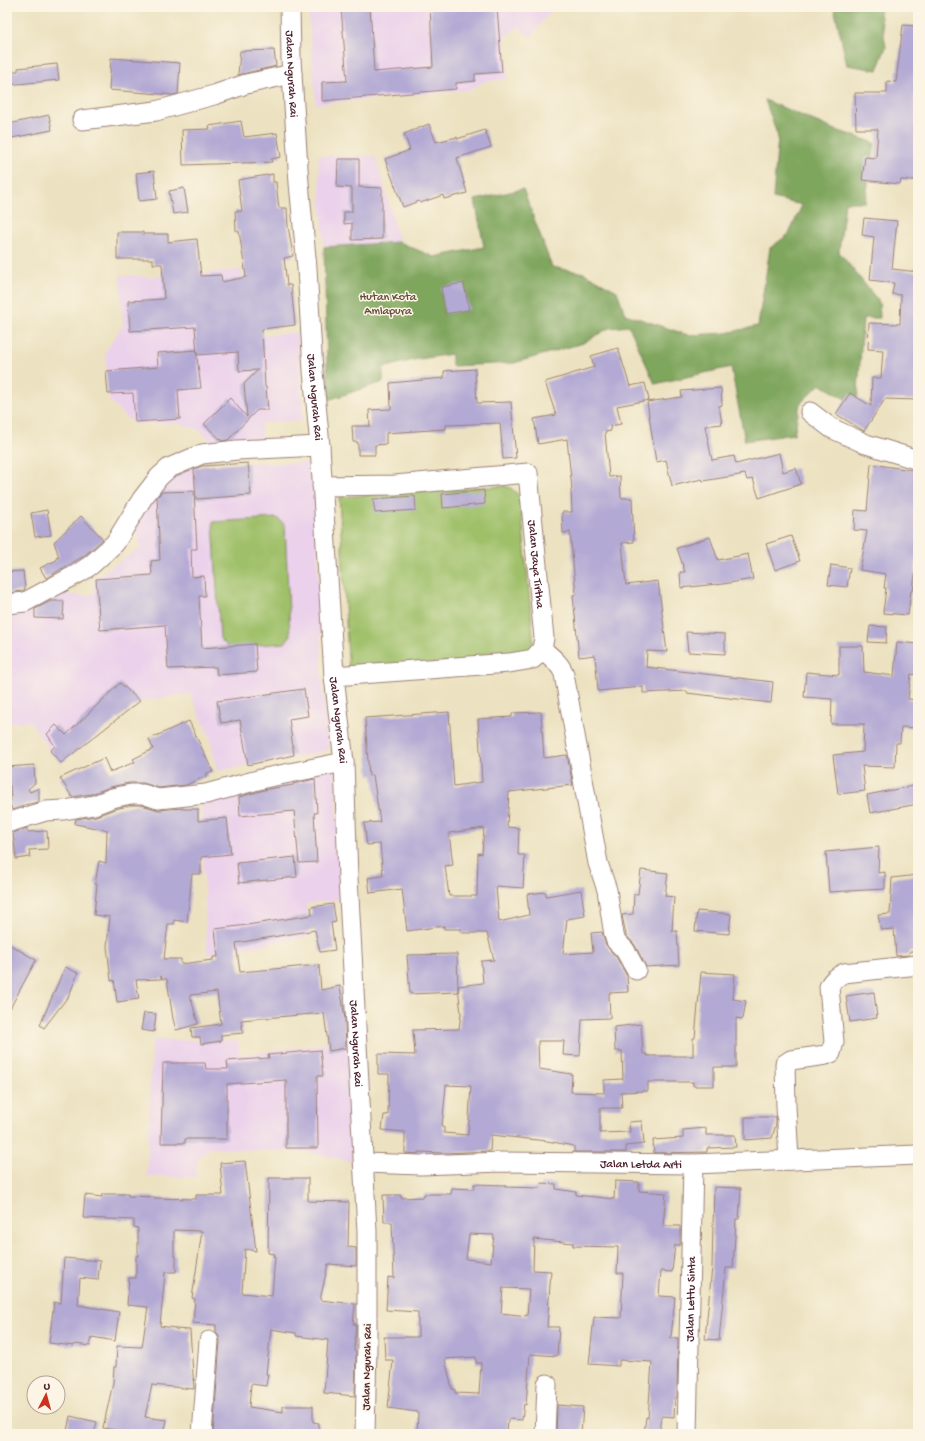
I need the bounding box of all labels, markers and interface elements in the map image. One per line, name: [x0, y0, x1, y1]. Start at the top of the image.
street label: Jalan Ngurah Rai: [281, 30, 300, 118]
park label: Hutan Kota Amlapura: [360, 291, 417, 319]
street label: Jalan Ngurah Rai: [303, 353, 324, 442]
street label: Jalan Jaya Tirtha: [524, 519, 546, 609]
street label: Jalan Ngurah Rai: [325, 676, 349, 764]
street label: Jalan Ngurah Rai: [346, 1000, 364, 1088]
street label: Jalan Letda Arti: [600, 1158, 682, 1173]
street label: Jalan Lettu Sinta: [684, 1256, 700, 1342]
street label: Jalan Ngurah Rai: [360, 1323, 376, 1411]
north arrow: [26, 1375, 66, 1415]
text: U: [43, 1381, 51, 1393]

